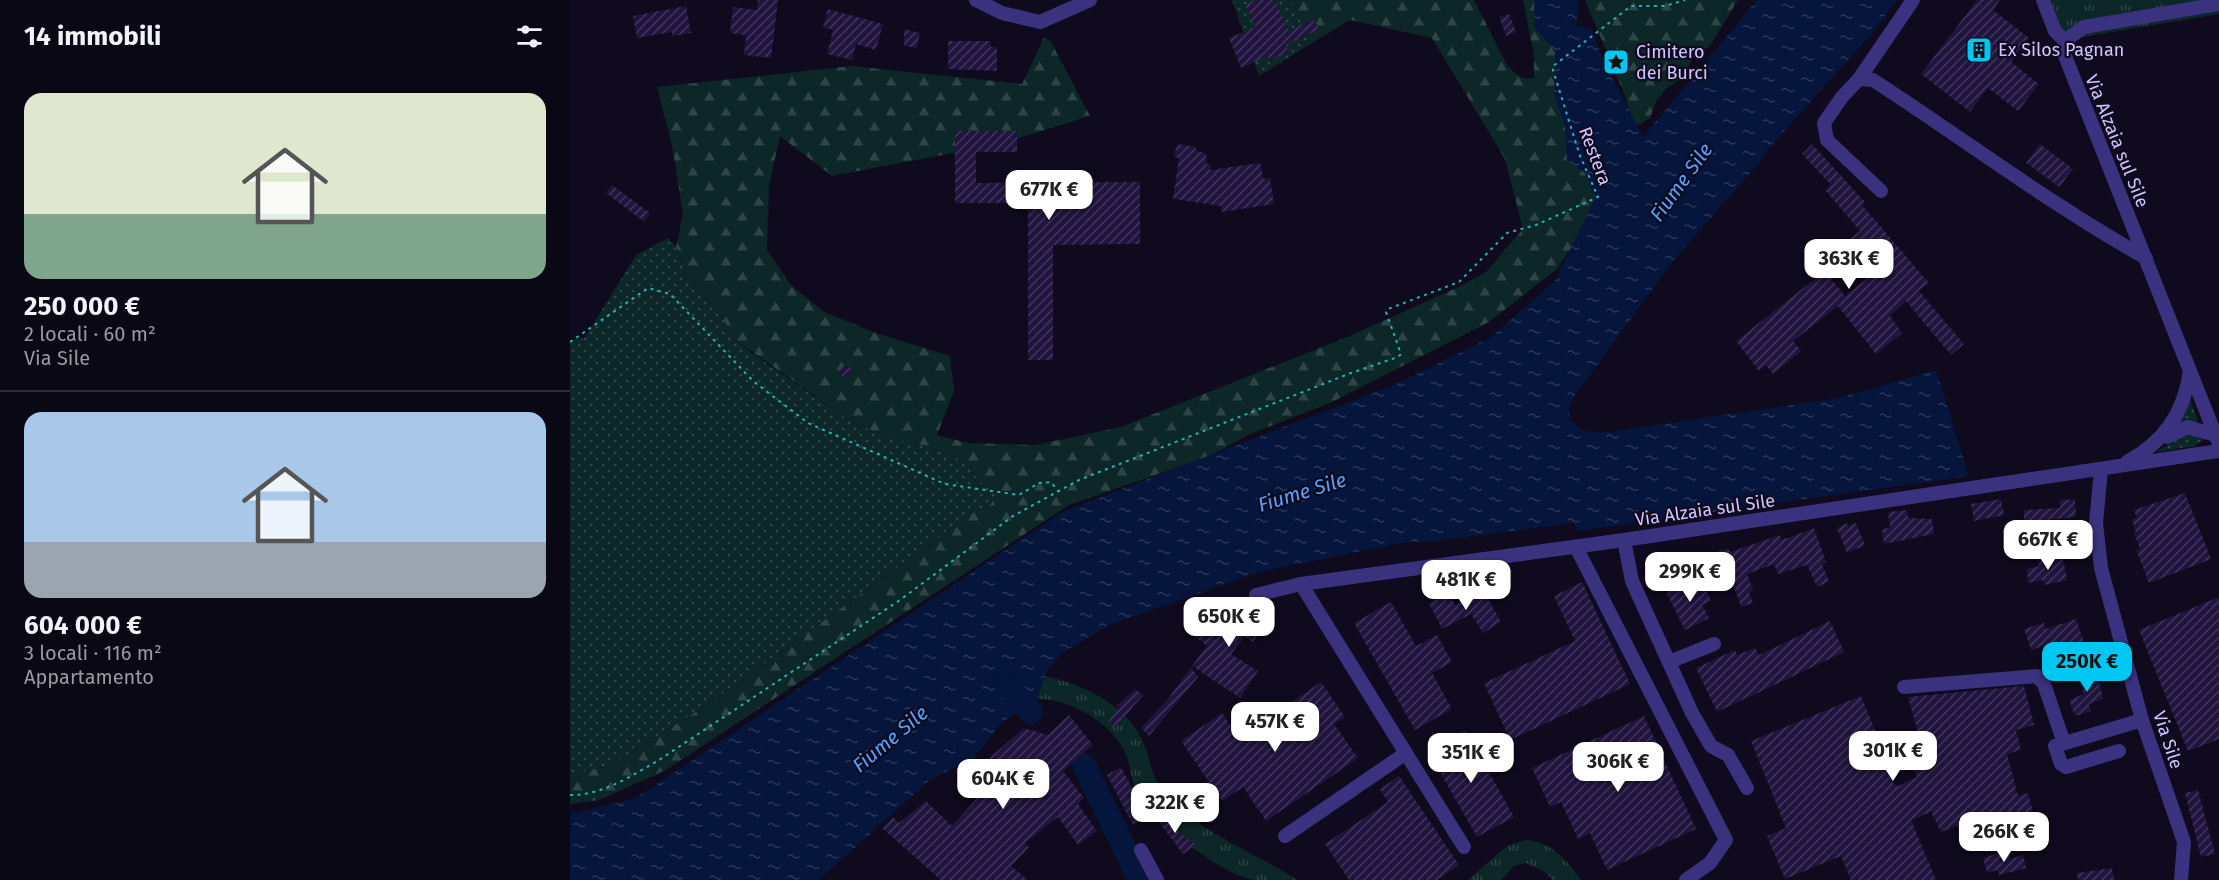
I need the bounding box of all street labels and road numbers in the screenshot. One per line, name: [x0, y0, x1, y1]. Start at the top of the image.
street label: Via Alzaia sul Sile: [2080, 71, 2154, 211]
street label: Restera: [1574, 124, 1616, 188]
street label: Via Alzaia sul Sile: [1634, 489, 1776, 531]
street label: Via Sile: [2148, 708, 2188, 772]

